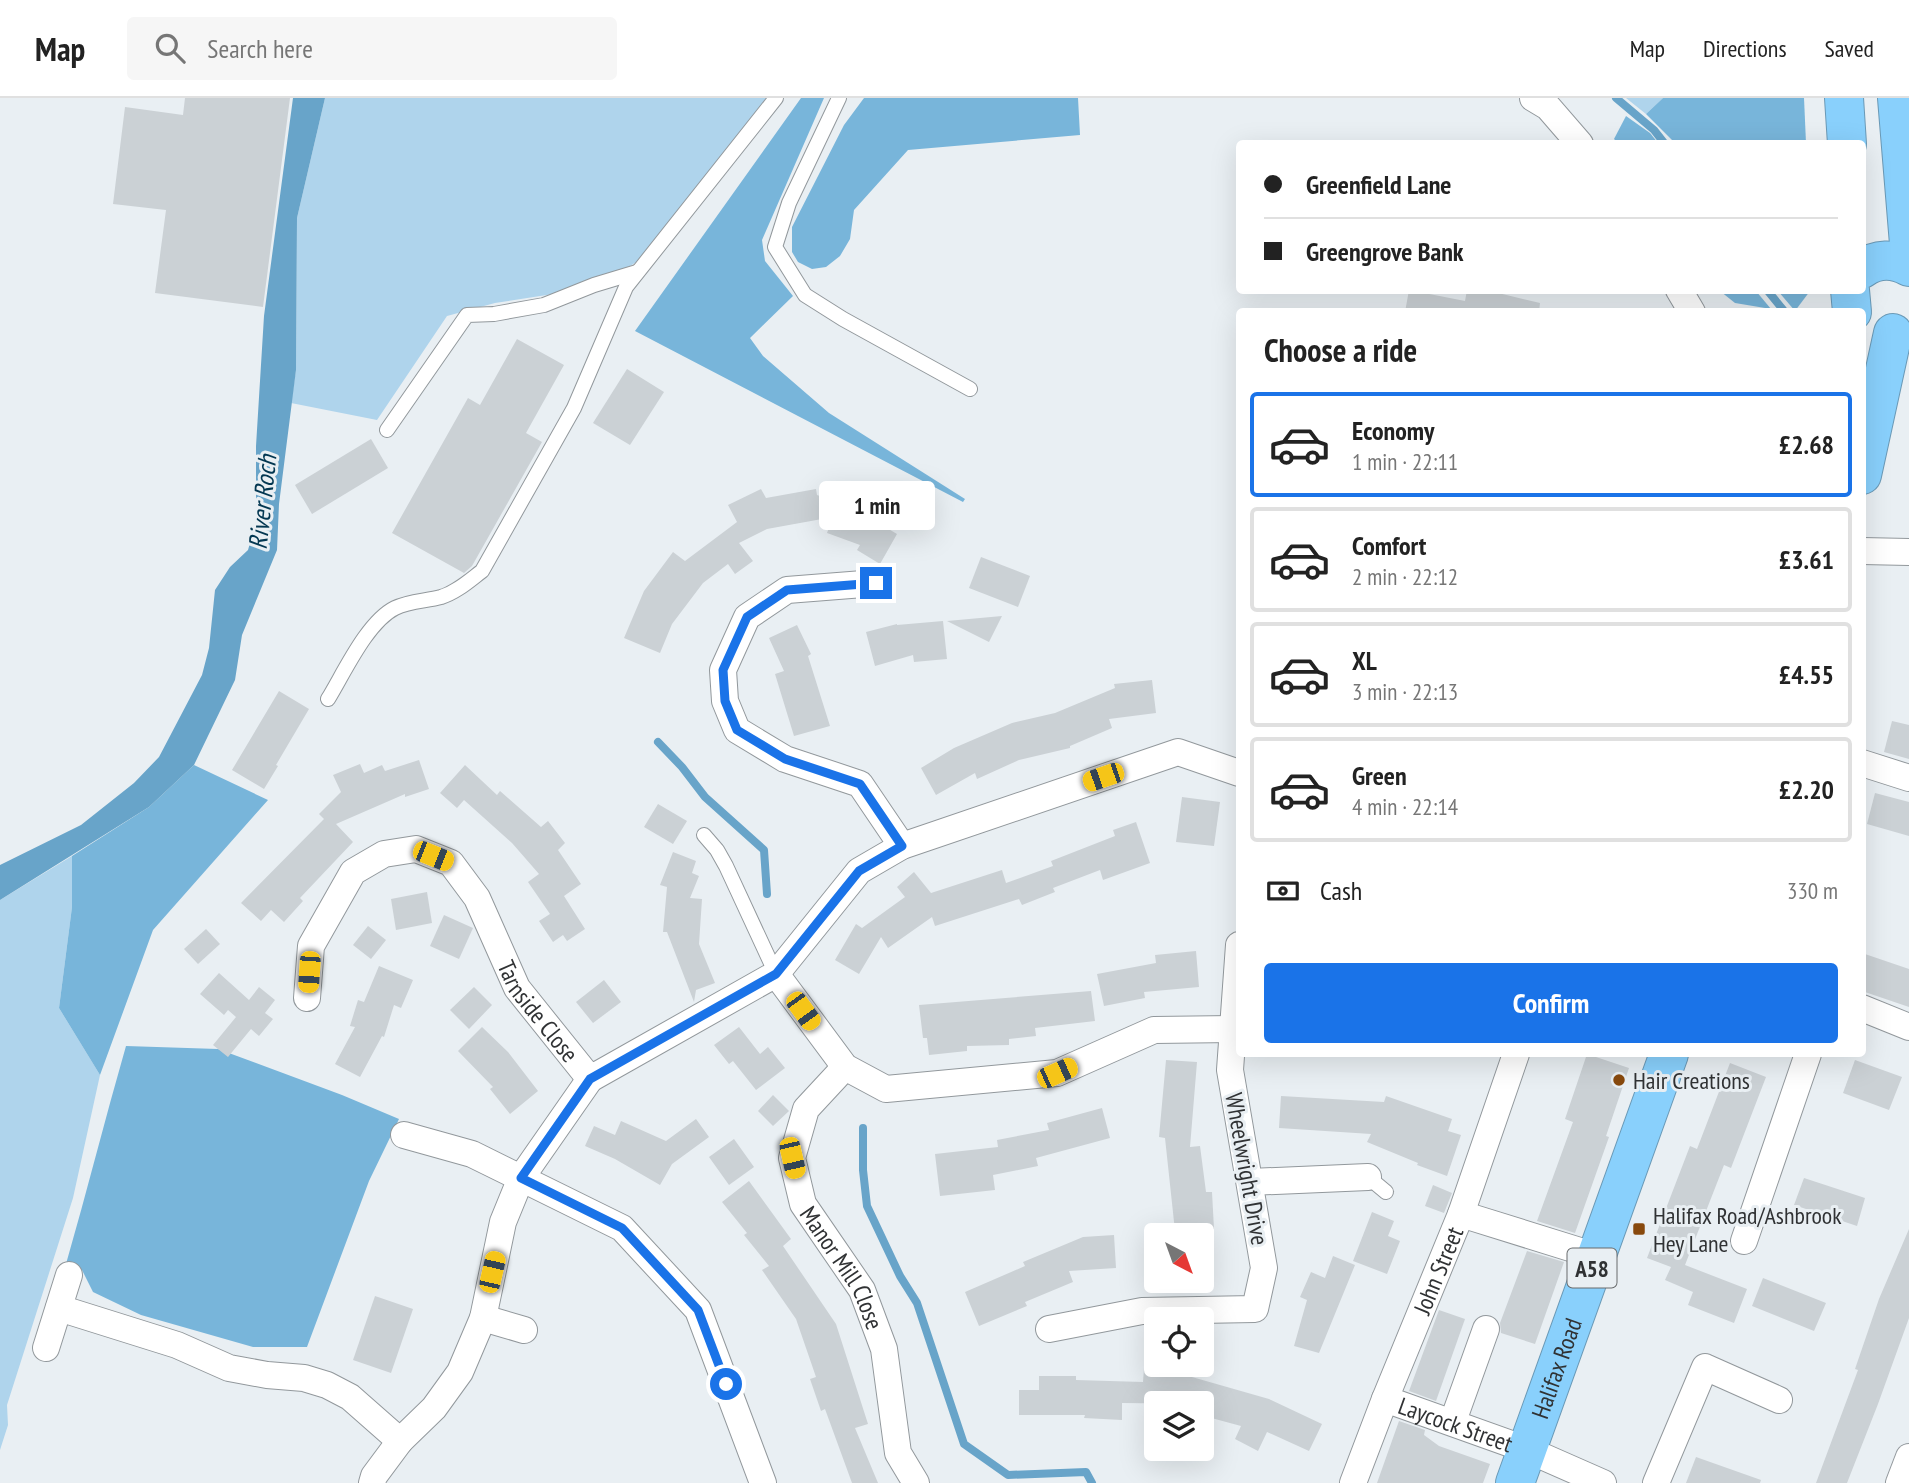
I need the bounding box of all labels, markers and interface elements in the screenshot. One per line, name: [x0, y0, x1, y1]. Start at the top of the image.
search box: [127, 17, 617, 80]
text: Map: [35, 27, 85, 70]
icon: search: [151, 29, 189, 67]
text: Search here: [207, 32, 313, 65]
text: Map: [1630, 33, 1665, 64]
text: Directions: [1703, 33, 1787, 64]
text: Saved: [1825, 33, 1874, 64]
text: Greenfield Lane: [1306, 168, 1451, 201]
text: Greengrove Bank: [1306, 235, 1464, 268]
text: Choose a ride: [1264, 329, 1417, 371]
icon: car: [1268, 413, 1331, 476]
text: Economy: [1352, 414, 1434, 447]
text: £2.68: [1779, 428, 1834, 461]
text: 1 min · 22:11: [1352, 447, 1458, 476]
water label: River Roch: [241, 451, 284, 551]
callout: 1 min: [818, 482, 934, 531]
text: 1 min: [854, 491, 900, 520]
icon: car: [1268, 528, 1331, 591]
text: Comfort: [1352, 529, 1426, 562]
text: £3.61: [1779, 543, 1834, 576]
text: 2 min · 22:12: [1352, 562, 1458, 591]
route end: [860, 567, 892, 599]
icon: car: [1268, 643, 1331, 706]
text: XL: [1352, 644, 1377, 677]
text: £4.55: [1779, 658, 1834, 691]
text: 3 min · 22:13: [1352, 677, 1458, 706]
icon: car: [1268, 758, 1331, 821]
text: Green: [1352, 759, 1407, 792]
car: [1080, 760, 1127, 794]
text: £2.20: [1779, 773, 1834, 806]
text: 4 min · 22:14: [1352, 792, 1458, 821]
car: [410, 838, 457, 874]
icon: cash: [1264, 872, 1302, 910]
text: Cash: [1320, 874, 1362, 907]
text: 330 m: [1787, 876, 1838, 905]
car: [298, 950, 321, 994]
street label: Tarnside Close: [491, 955, 586, 1068]
button: Confirm: [1264, 963, 1838, 1043]
car: [783, 988, 824, 1034]
car: [1034, 1055, 1081, 1091]
place label: Hair Creations: [1633, 1065, 1750, 1096]
marker: Hair Creations: [1611, 1072, 1627, 1088]
street label: Wheelwright Drive: [1218, 1090, 1276, 1248]
car: [778, 1135, 807, 1181]
street label: Manor Mill Close: [793, 1200, 891, 1334]
place label: Halifax Road/Ashbrook Hey Lane: [1653, 1200, 1842, 1259]
street label: John Street: [1406, 1221, 1470, 1320]
marker: Halifax Road/Ashbrook Hey Lane: [1631, 1221, 1647, 1237]
north arrow: [1144, 1223, 1214, 1293]
map controls: [1144, 1223, 1214, 1461]
road number: A58: [1568, 1248, 1616, 1288]
car: [478, 1249, 507, 1295]
button: locate: [1144, 1307, 1214, 1377]
street label: Halifax Road: [1524, 1314, 1588, 1423]
route start: [710, 1368, 742, 1400]
street label: Laycock Street: [1394, 1390, 1517, 1459]
button: layers: [1144, 1391, 1214, 1461]

